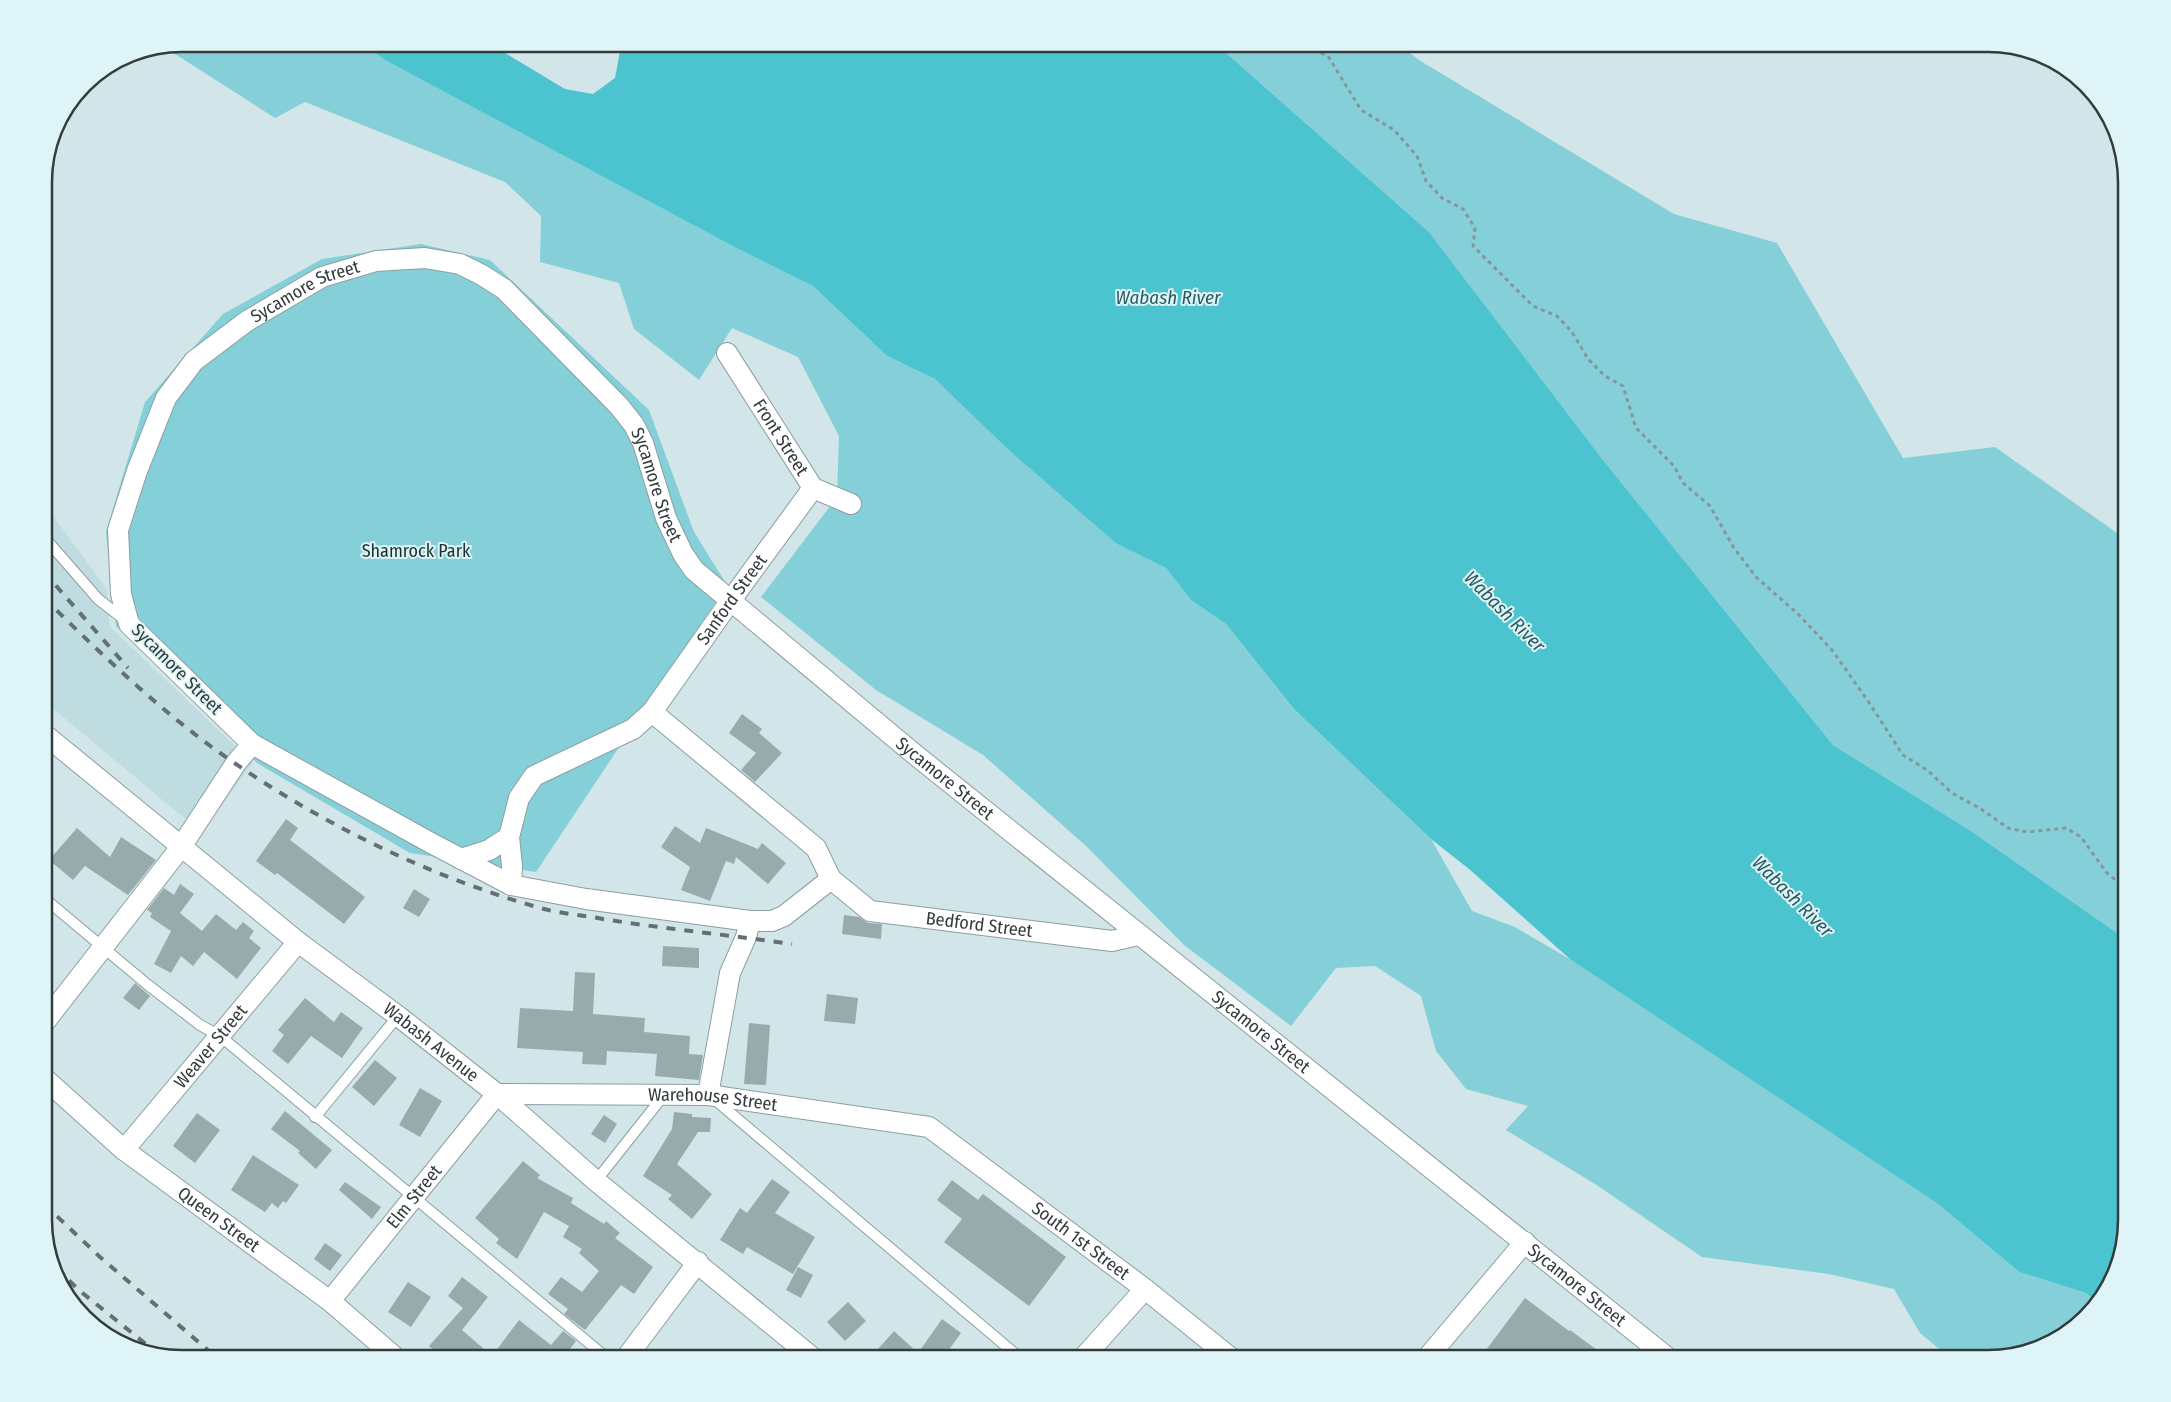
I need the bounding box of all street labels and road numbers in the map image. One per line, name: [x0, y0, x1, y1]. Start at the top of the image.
street label: Sycamore Street: [247, 255, 362, 327]
street label: Front Street: [748, 395, 813, 480]
street label: Sycamore Street: [626, 424, 687, 546]
street label: Sanford Street: [692, 550, 772, 649]
street label: Sycamore Street: [127, 619, 227, 719]
street label: Sycamore Street: [891, 732, 998, 825]
street label: Bedford Street: [925, 907, 1034, 942]
street label: Sycamore Street: [1207, 986, 1315, 1078]
street label: Wabash Avenue: [379, 998, 483, 1087]
street label: Weaver Street: [169, 1000, 252, 1093]
street label: Warehouse Street: [648, 1083, 779, 1116]
street label: Elm Street: [382, 1160, 446, 1233]
street label: Queen Street: [173, 1182, 264, 1257]
street label: South 1st Street: [1028, 1197, 1134, 1285]
street label: Sycamore Street: [1523, 1239, 1631, 1331]

